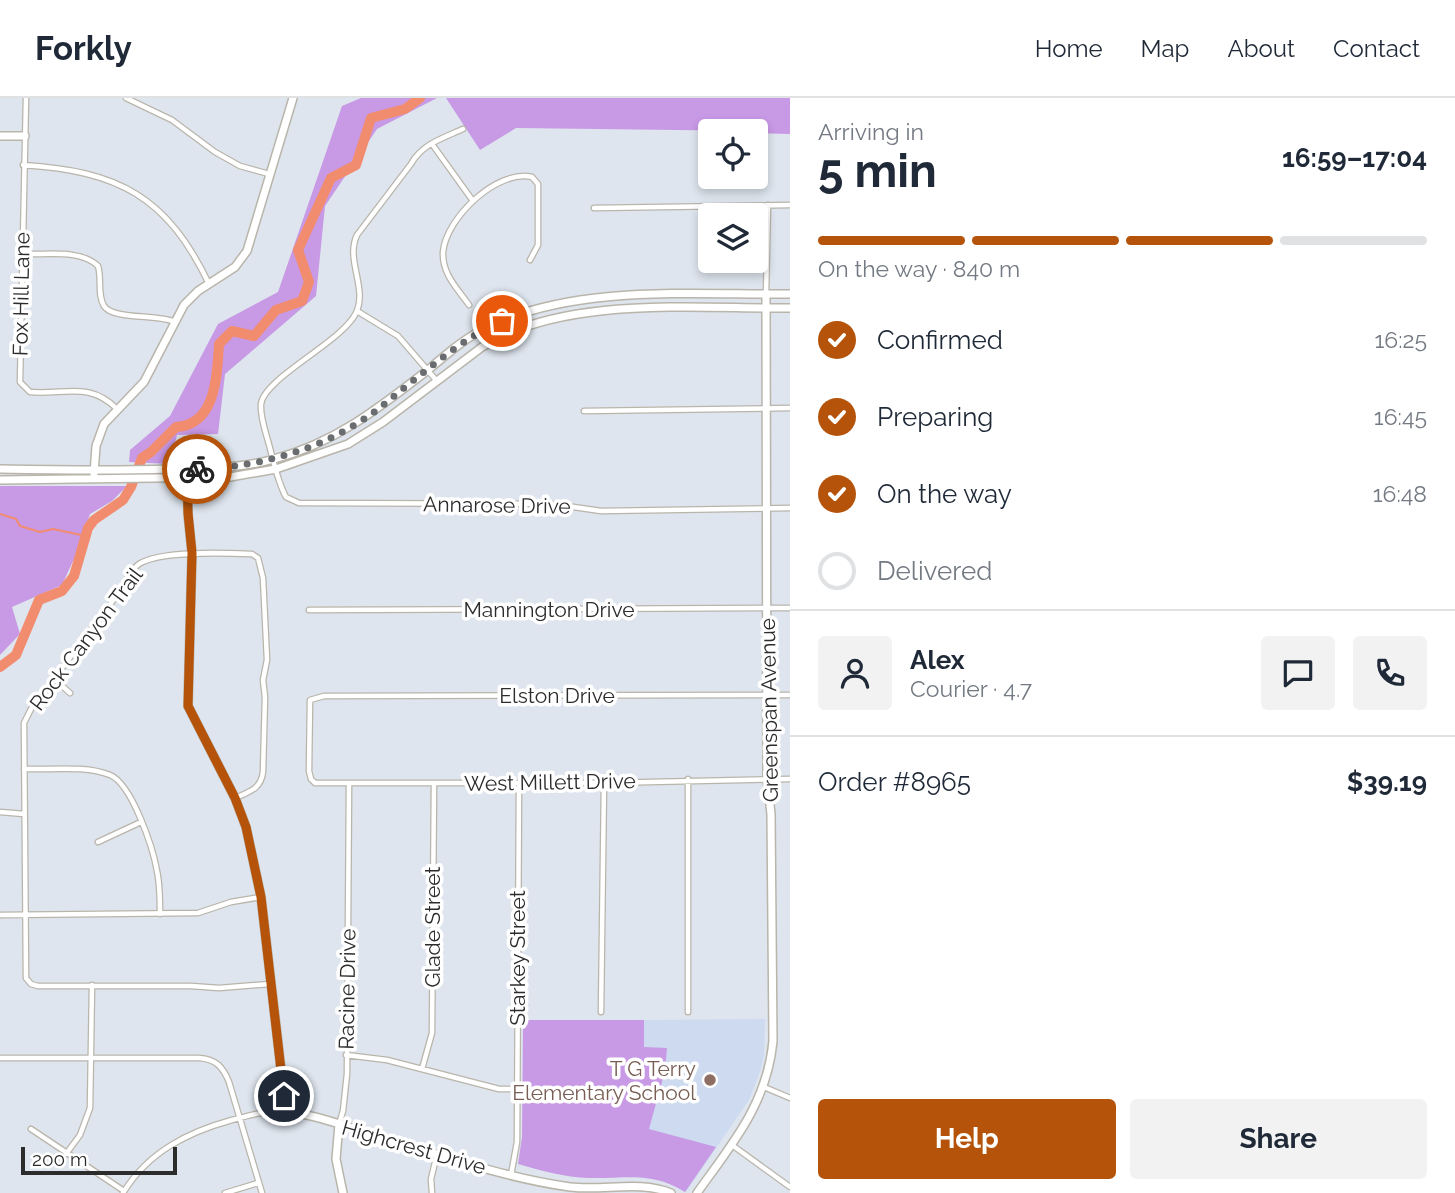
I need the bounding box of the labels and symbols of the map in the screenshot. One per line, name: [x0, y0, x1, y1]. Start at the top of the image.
street label: Fox Hill Lane: [7, 232, 35, 356]
pin: [472, 291, 532, 351]
courier: [162, 434, 232, 504]
street label: Annarose Drive: [423, 491, 571, 519]
street label: Rock Canyon Trail: [24, 562, 148, 715]
street label: Mannington Drive: [463, 597, 635, 622]
street label: Greenspan Avenue: [755, 618, 783, 802]
street label: Elston Drive: [499, 683, 615, 708]
street label: West Millett Drive: [464, 768, 636, 796]
street label: Glade Street: [420, 866, 445, 988]
street label: Starkey Street: [505, 890, 530, 1026]
street label: Racine Drive: [333, 928, 361, 1050]
place label: T G Terry Elementary School: [512, 1056, 696, 1105]
pin: [254, 1066, 314, 1126]
marker: T G Terry Elementary School: [702, 1072, 718, 1088]
street label: Highcrest Drive: [339, 1114, 489, 1180]
scale bar: [21, 1144, 177, 1176]

